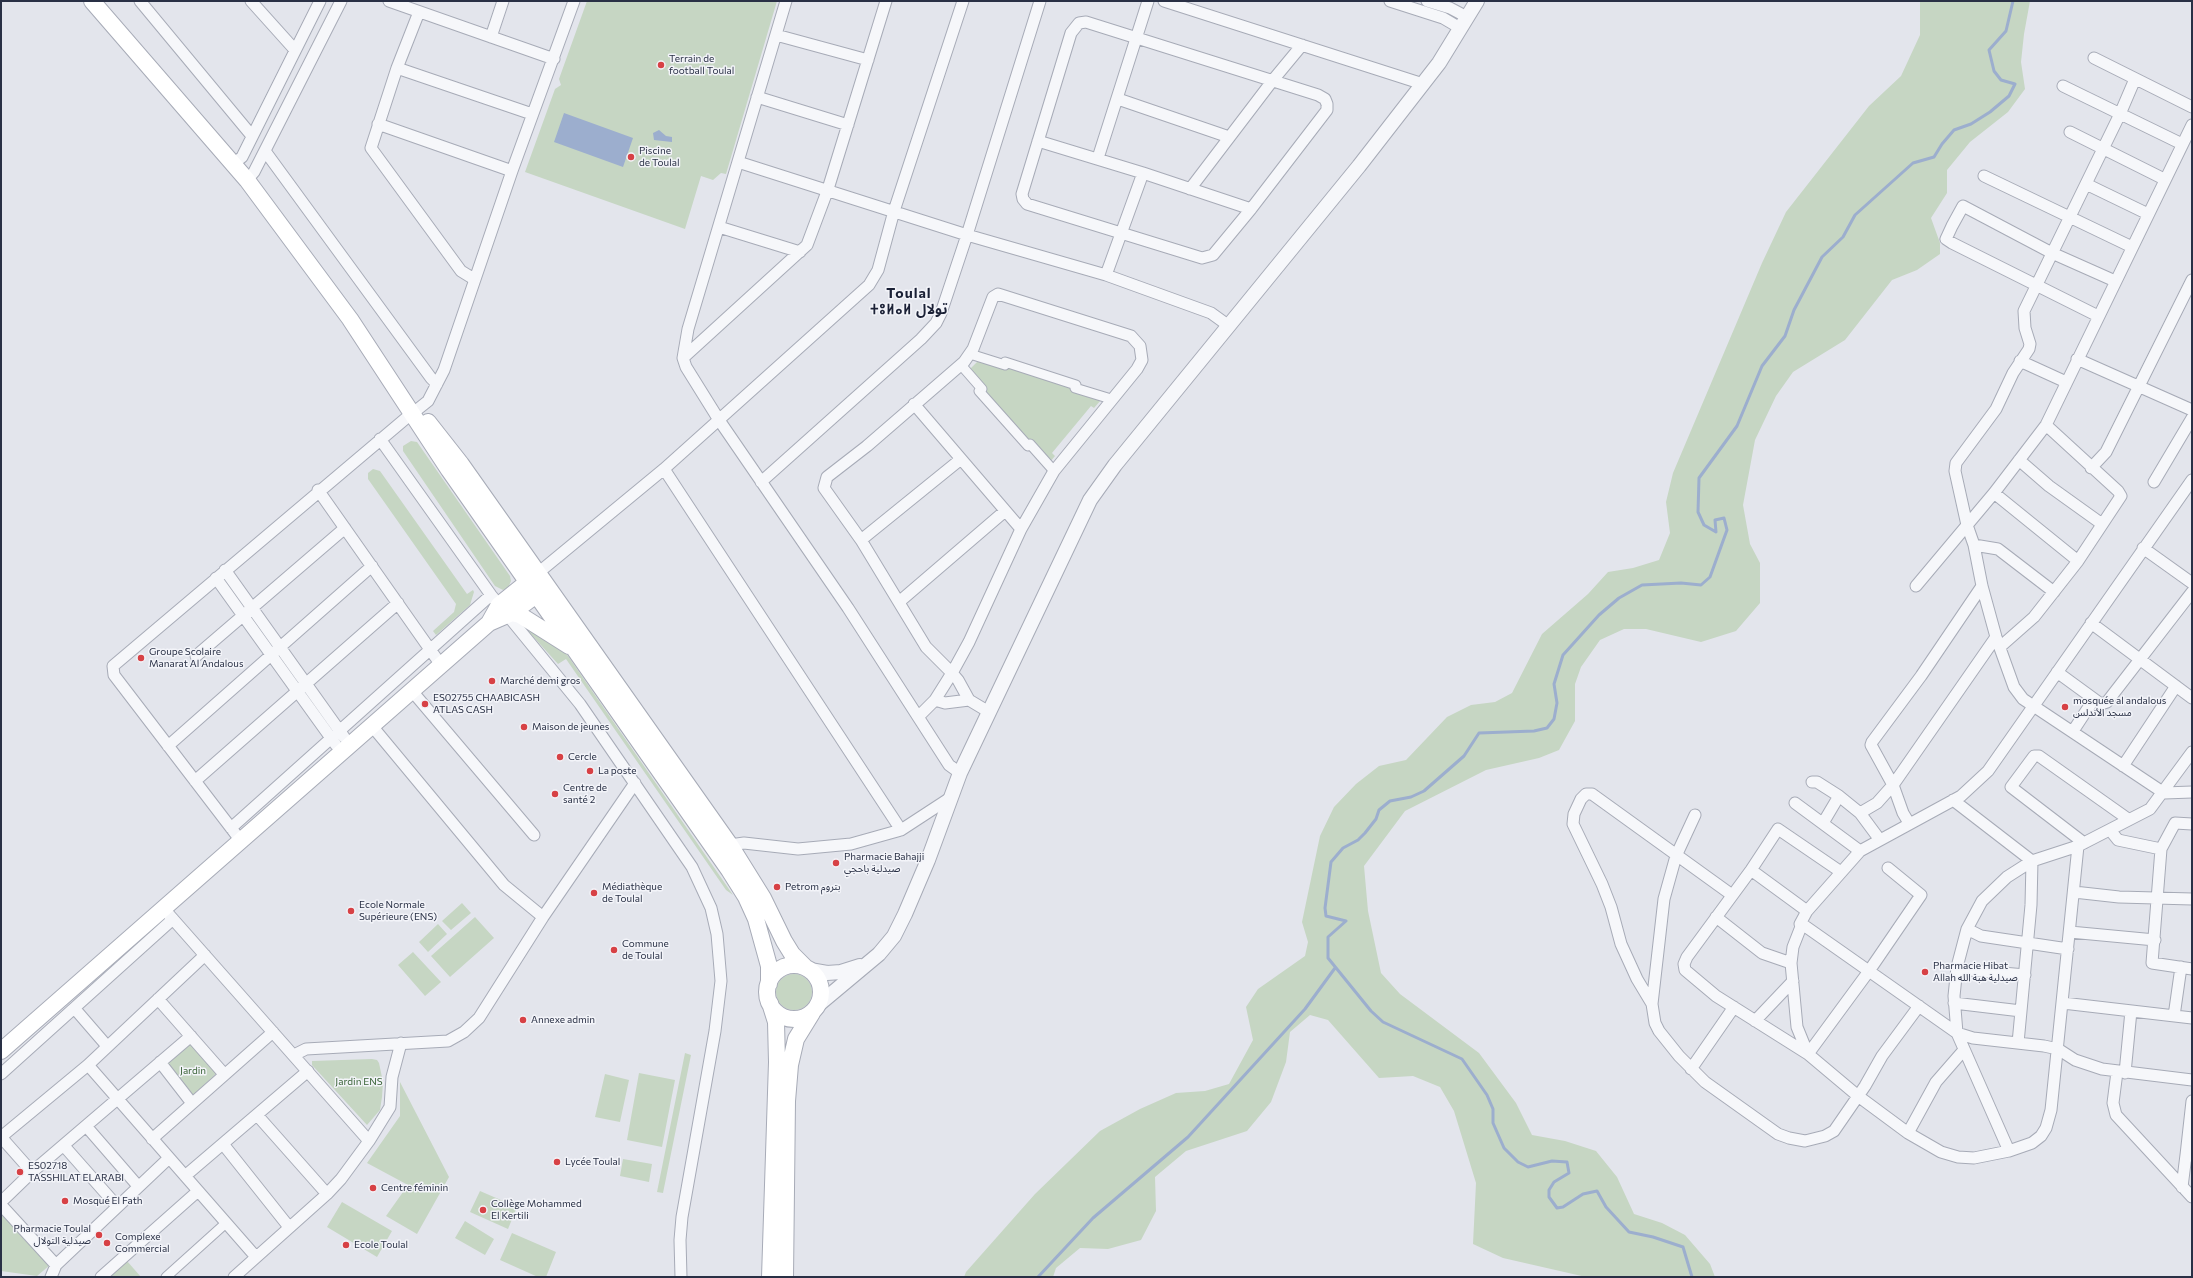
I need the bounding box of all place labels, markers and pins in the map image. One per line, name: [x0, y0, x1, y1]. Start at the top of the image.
place label: Terrain de football Toulal: [669, 53, 734, 76]
marker: Terrain de football Toulal: [656, 60, 666, 70]
place label: Piscine de Toulal: [639, 145, 679, 168]
marker: Piscine de Toulal: [626, 152, 636, 162]
place label: Groupe Scolaire Manarat Al Andalous: [149, 646, 243, 670]
marker: Groupe Scolaire Manarat Al Andalous: [136, 653, 146, 663]
place label: Marché demi gros: [500, 675, 580, 687]
marker: Marché demi gros: [487, 676, 497, 686]
place label: ES02755 CHAABICASH ATLAS CASH: [433, 692, 540, 716]
place label: mosquée al andalous مسجد الأندلس: [2073, 695, 2166, 718]
marker: ES02755 CHAABICASH ATLAS CASH: [420, 699, 430, 709]
marker: mosquée al andalous مسجد الأندلس: [2060, 702, 2070, 712]
place label: Maison de jeunes: [532, 721, 609, 733]
marker: Maison de jeunes: [519, 722, 529, 732]
place label: Cercle: [568, 751, 597, 763]
marker: Cercle: [555, 752, 565, 762]
place label: La poste: [598, 765, 636, 777]
marker: La poste: [585, 766, 595, 776]
place label: Centre de santé 2: [563, 782, 607, 806]
marker: Centre de santé 2: [550, 789, 560, 799]
place label: Pharmacie Bahajji صيدلية باحجي: [844, 851, 924, 874]
marker: Pharmacie Bahajji صيدلية باحجي: [831, 858, 841, 868]
place label: Médiathèque de Toulal: [602, 881, 662, 904]
place label: Petrom بتروم: [785, 881, 841, 893]
marker: Petrom بتروم: [772, 882, 782, 892]
marker: Médiathèque de Toulal: [589, 888, 599, 898]
place label: Ecole Normale Supérieure (ENS): [359, 899, 437, 922]
marker: Ecole Normale Supérieure (ENS): [346, 906, 356, 916]
place label: Commune de Toulal: [622, 938, 669, 962]
marker: Commune de Toulal: [609, 945, 619, 955]
place label: Pharmacie Hibat Allah صيدلية هبة الله: [1933, 960, 2018, 984]
marker: Pharmacie Hibat Allah صيدلية هبة الله: [1920, 967, 1930, 977]
place label: Annexe admin: [531, 1014, 595, 1026]
marker: Annexe admin: [518, 1015, 528, 1025]
place label: Lycée Toulal: [565, 1156, 620, 1168]
marker: Lycée Toulal: [552, 1157, 562, 1167]
place label: ES02718 TASSHILAT ELARABI: [28, 1160, 124, 1184]
marker: ES02718 TASSHILAT ELARABI: [15, 1167, 25, 1177]
place label: Centre féminin: [381, 1182, 448, 1194]
marker: Centre féminin: [368, 1183, 378, 1193]
place label: Mosqué El Fath: [73, 1195, 143, 1207]
marker: Mosqué El Fath: [60, 1196, 70, 1206]
place label: Collège Mohammed El Kertili: [491, 1198, 582, 1222]
marker: Collège Mohammed El Kertili: [478, 1205, 488, 1215]
place label: Pharmacie Toulal صيدلية التولال: [14, 1223, 91, 1246]
marker: Pharmacie Toulal صيدلية التولال: [94, 1230, 104, 1240]
place label: Complexe Commercial: [115, 1231, 170, 1254]
marker: Complexe Commercial: [102, 1238, 112, 1248]
place label: Ecole Toulal: [354, 1239, 408, 1251]
marker: Ecole Toulal: [341, 1240, 351, 1250]

